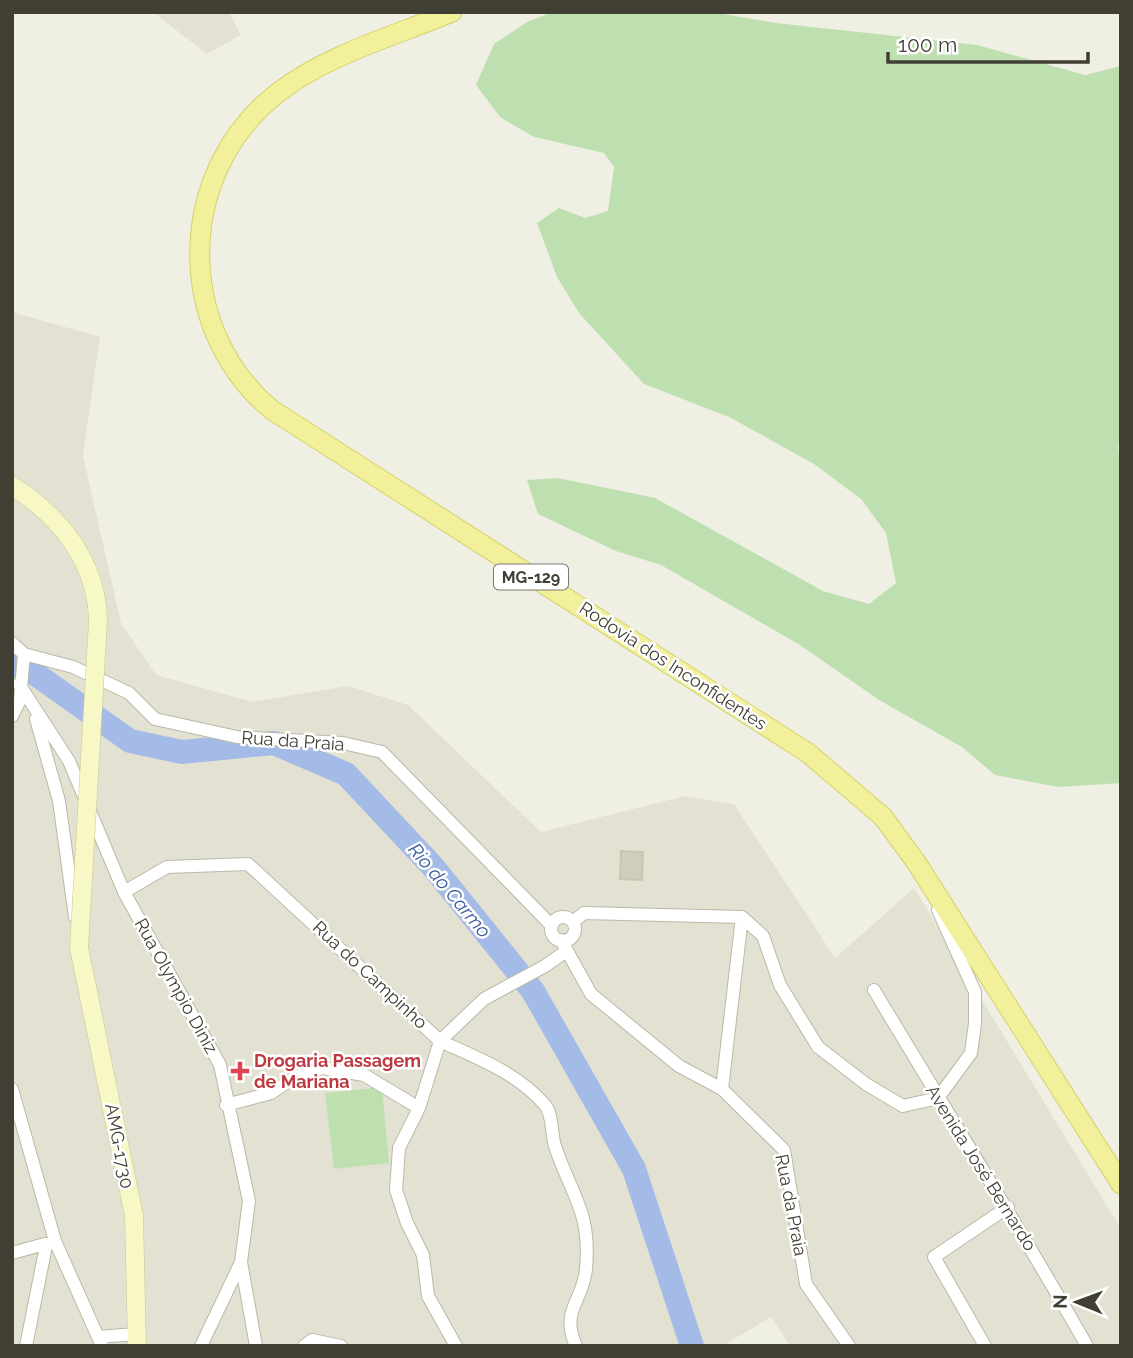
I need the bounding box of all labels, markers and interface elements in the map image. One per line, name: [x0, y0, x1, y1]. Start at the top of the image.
scale bar: [888, 21, 1088, 65]
text: 100 m: [898, 32, 957, 57]
road number: MG-129: [494, 564, 568, 590]
street label: Rodovia dos Inconfidentes: [576, 597, 771, 734]
street label: Rua da Praia: [241, 726, 345, 755]
water label: Rio do Carmo: [404, 838, 496, 942]
street label: Rua Olympio Diniz: [131, 914, 222, 1057]
street label: Rua do Campinho: [309, 916, 432, 1033]
place label: Drogaria Passagem de Mariana: [254, 1050, 421, 1092]
marker: Drogaria Passagem de Mariana: [232, 1063, 248, 1079]
street label: Avenida José Bernardo: [922, 1081, 1041, 1255]
street label: AMG-1730: [101, 1102, 138, 1190]
street label: Rua da Praia: [771, 1152, 812, 1258]
north arrow: [1042, 1267, 1112, 1337]
text: N: [1049, 1294, 1071, 1309]

